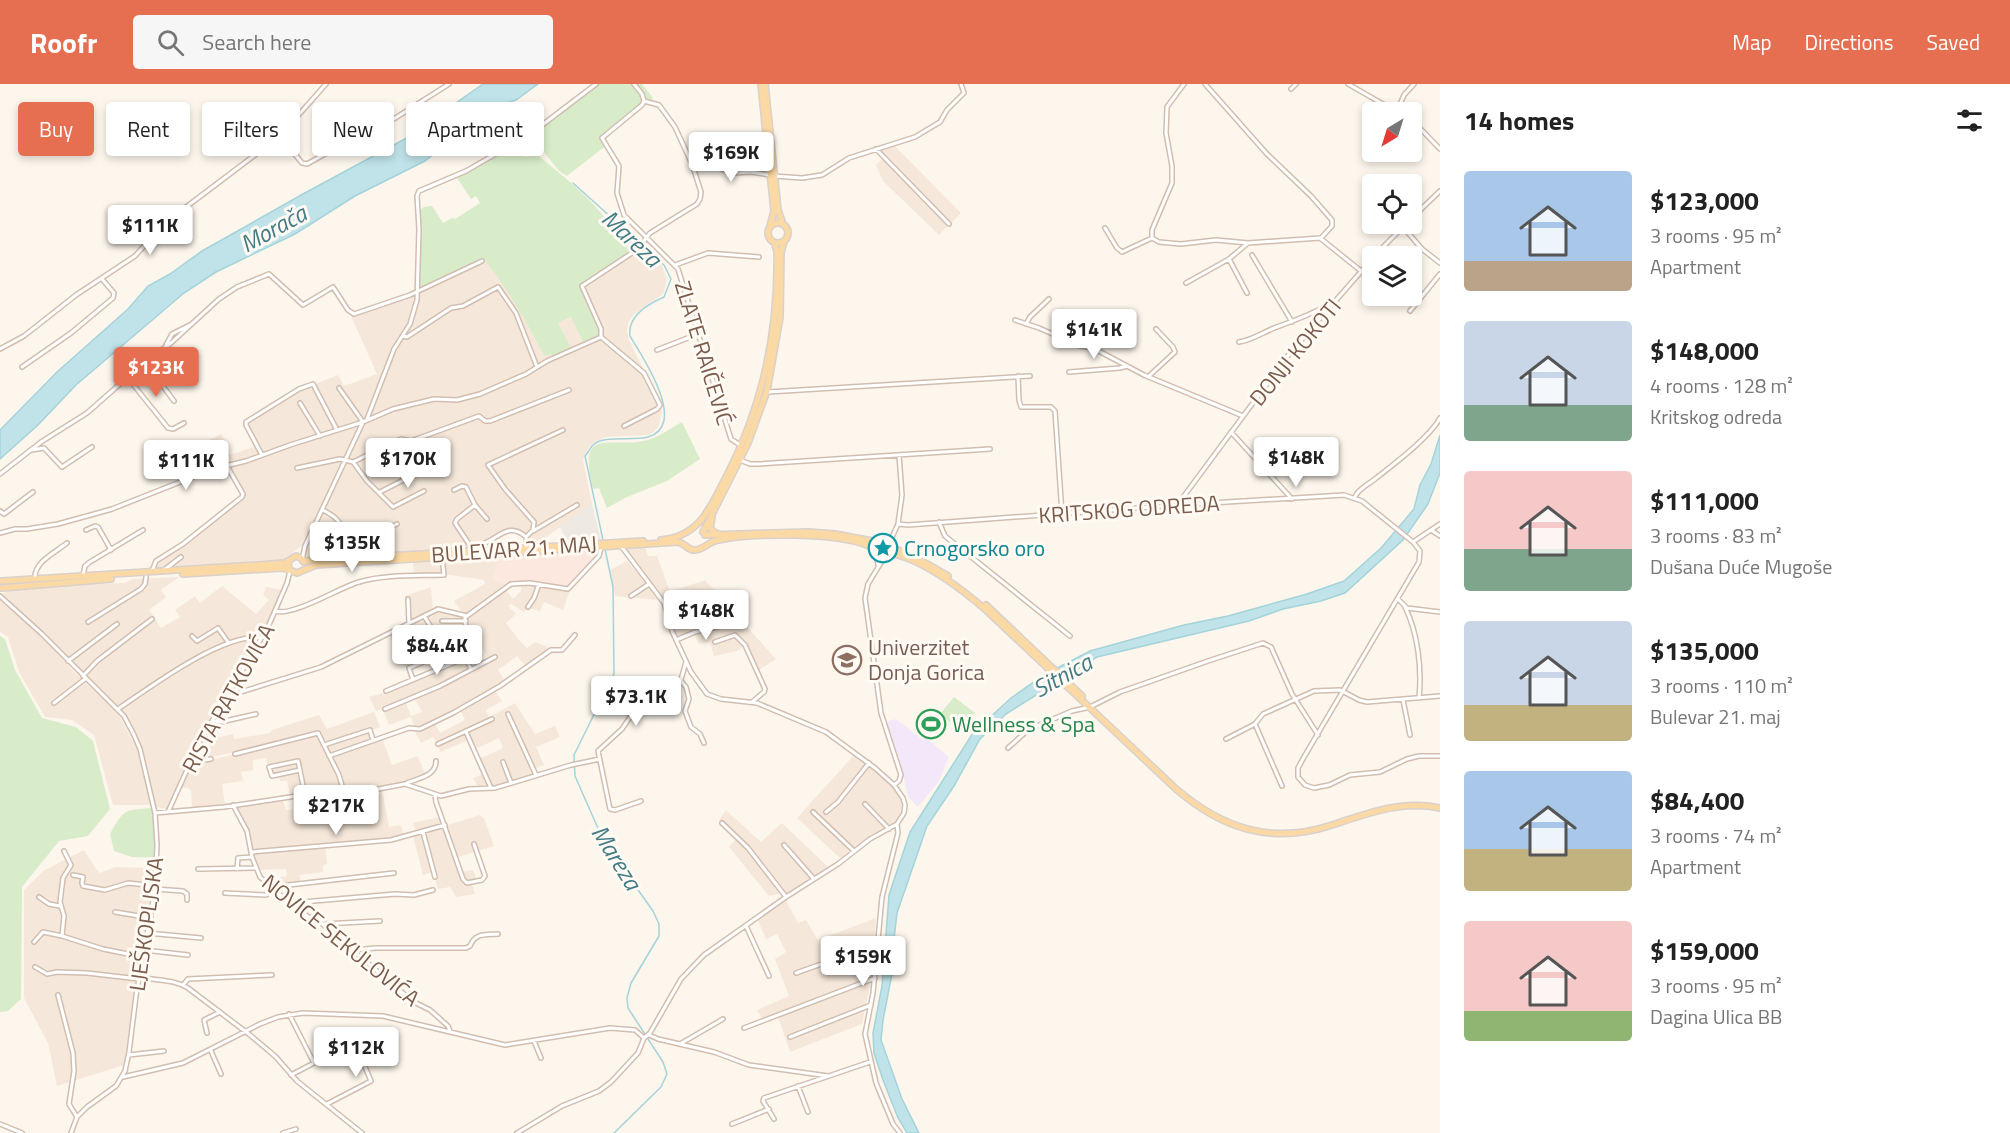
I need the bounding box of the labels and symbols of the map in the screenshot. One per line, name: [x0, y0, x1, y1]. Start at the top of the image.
north arrow: [1362, 102, 1422, 162]
pin: $169K: [689, 132, 773, 183]
water label: Morača: [233, 194, 315, 261]
water label: Mareza: [594, 201, 672, 277]
pin: $111K: [108, 205, 192, 256]
street label: ZLATE RAIČEVIĆ: [666, 277, 742, 429]
street label: DONJI KOKOTI: [1241, 291, 1349, 413]
pin: $141K: [1052, 309, 1136, 360]
pin: $123K: [114, 347, 198, 398]
pin: $148K: [1254, 437, 1338, 488]
pin: $170K: [366, 438, 450, 489]
pin: $111K: [144, 440, 228, 491]
street label: KRITSKOG ODREDA: [1037, 486, 1221, 532]
pin: $135K: [310, 522, 394, 573]
street label: BULEVAR 21. MAJ: [430, 526, 598, 572]
place label: Crnogorsko oro: [904, 531, 1045, 565]
place icon: Crnogorsko oro: [867, 532, 899, 564]
pin: $148K: [664, 590, 748, 641]
street label: RISTA RATKOVIĆA: [173, 617, 283, 779]
pin: $84.4K: [388, 625, 486, 676]
place label: Univerzitet Donja Gorica: [868, 630, 985, 689]
water label: Sitnica: [1026, 643, 1100, 706]
school or university icon: Univerzitet Donja Gorica: [831, 644, 863, 676]
pin: $73.1K: [587, 676, 685, 727]
place label: Wellness & Spa: [952, 707, 1095, 741]
sports icon: Wellness & Spa: [915, 708, 947, 740]
pin: $217K: [294, 785, 378, 836]
water label: Mareza: [583, 817, 652, 898]
street label: LJEŠKOPLJSKA: [120, 855, 172, 993]
street label: NOVICE SEKULOVIĆA: [255, 866, 427, 1014]
pin: $159K: [821, 936, 905, 987]
pin: $112K: [314, 1027, 398, 1078]

